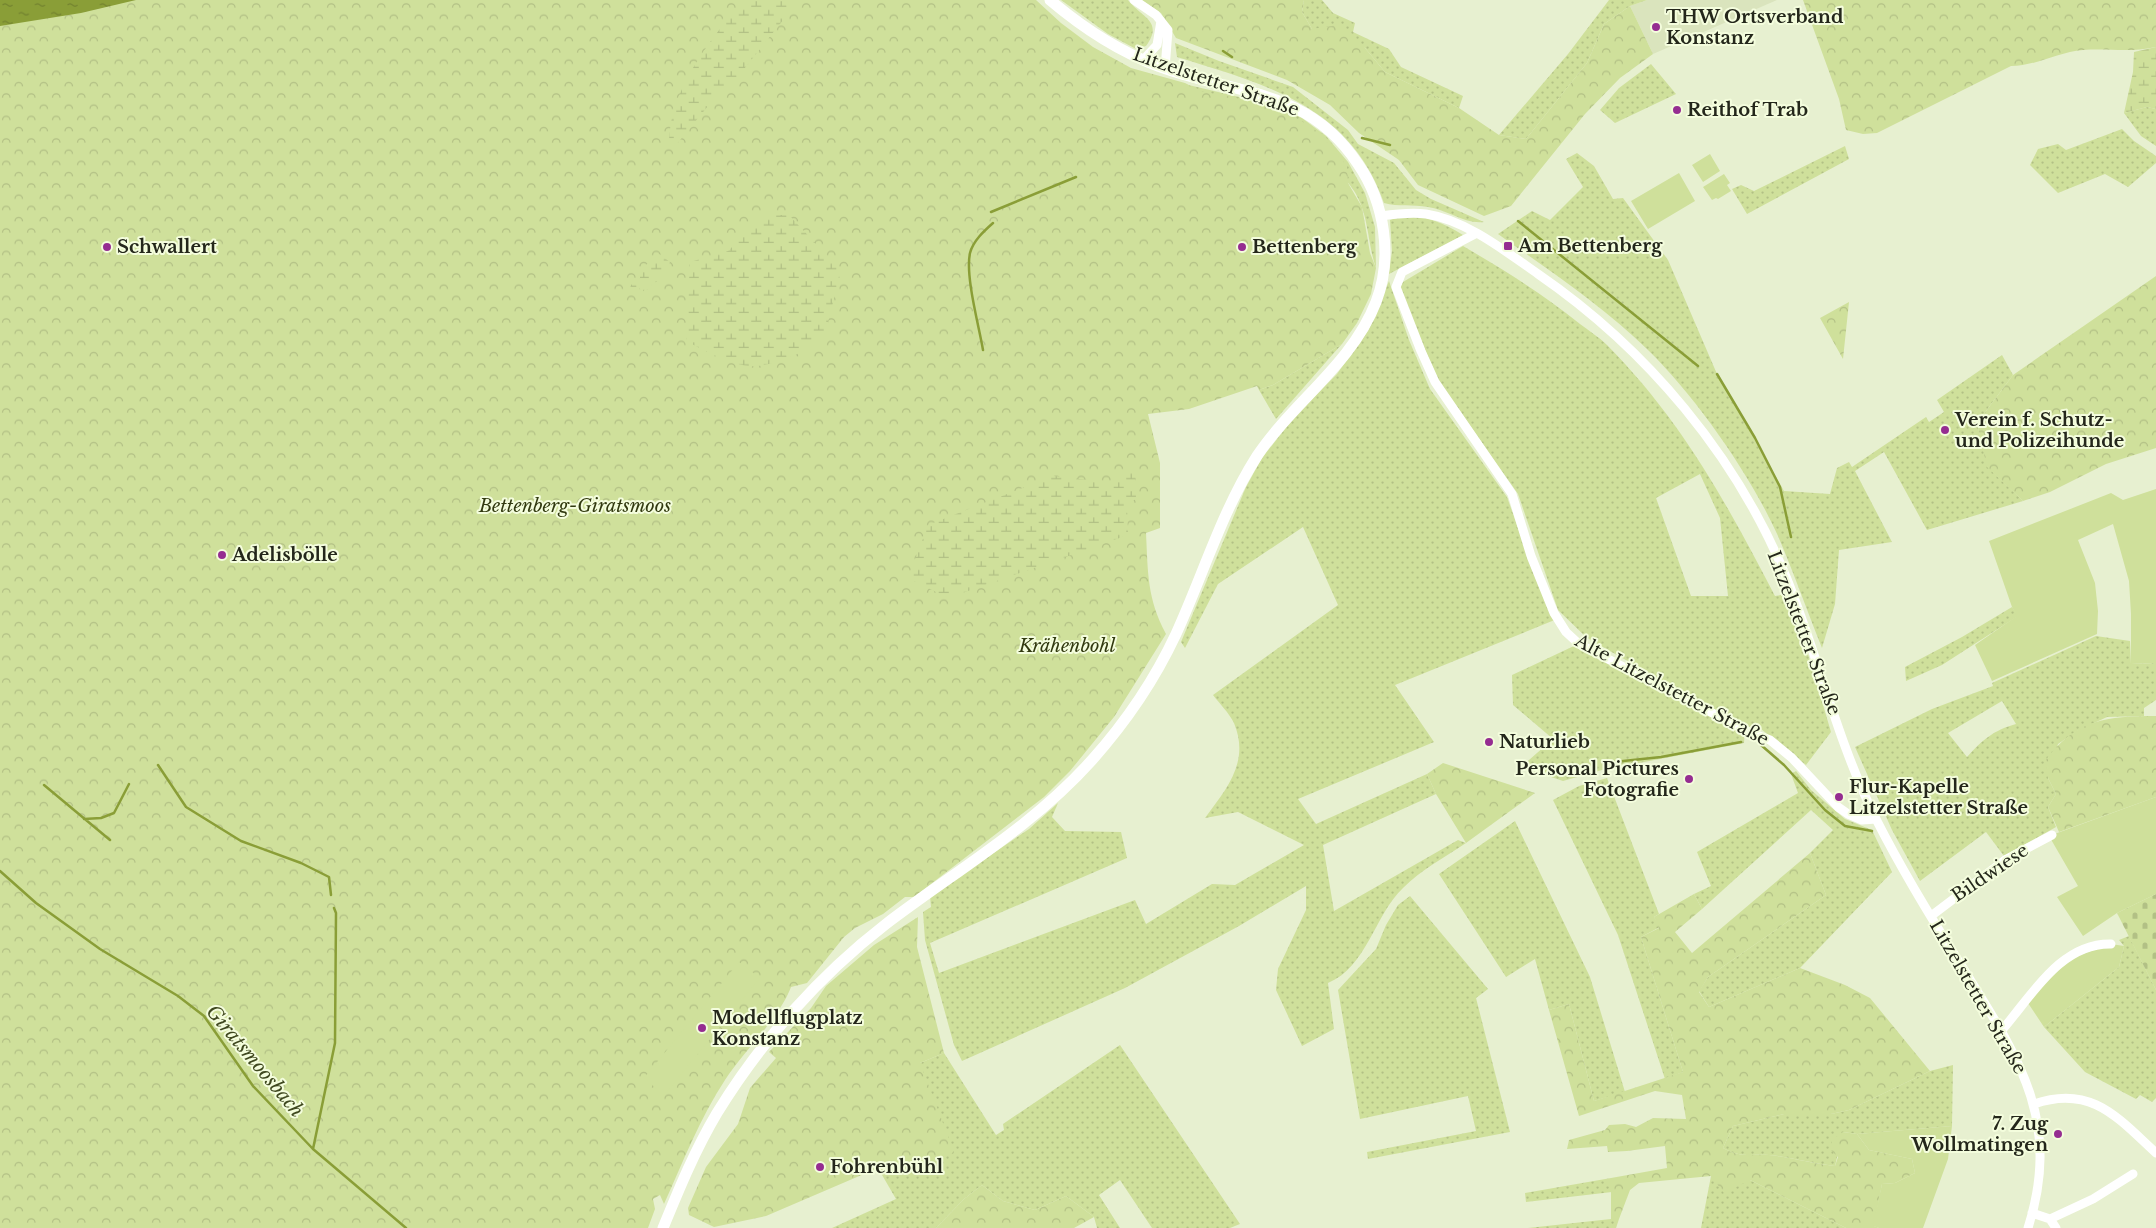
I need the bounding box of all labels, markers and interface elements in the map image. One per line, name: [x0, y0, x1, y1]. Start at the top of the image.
place label: THW Ortsverband Konstanz: [1666, 6, 1844, 49]
marker: THW Ortsverband Konstanz: [1650, 21, 1662, 33]
street label: Litzelstetter Straße: [1130, 43, 1302, 121]
place label: Reithof Trab: [1687, 99, 1808, 121]
marker: Reithof Trab: [1671, 104, 1683, 116]
place label: Am Bettenberg: [1517, 235, 1663, 257]
place label: Schwallert: [117, 236, 217, 258]
place label: Bettenberg: [1252, 236, 1358, 258]
marker: Am Bettenberg: [1502, 240, 1514, 252]
marker: Schwallert: [101, 241, 113, 253]
marker: Bettenberg: [1236, 241, 1248, 253]
place label: Verein f. Schutz- und Polizeihunde: [1954, 409, 2124, 452]
marker: Verein f. Schutz- und Polizeihunde: [1939, 424, 1951, 436]
park label: Bettenberg-Giratsmoos: [478, 495, 671, 517]
place label: Adelisbölle: [231, 544, 338, 566]
street label: Litzelstetter Straße: [1763, 548, 1845, 718]
marker: Adelisbölle: [216, 549, 228, 561]
street label: Alte Litzelstetter Straße: [1570, 629, 1773, 750]
park label: Krähenbohl: [1018, 635, 1116, 657]
place label: Naturlieb: [1499, 731, 1590, 753]
marker: Naturlieb: [1483, 736, 1495, 748]
place label: Personal Pictures Fotografie: [1515, 758, 1679, 801]
marker: Personal Pictures Fotografie: [1683, 773, 1695, 785]
place label: Flur-Kapelle Litzelstetter Straße: [1849, 776, 2028, 819]
marker: Flur-Kapelle Litzelstetter Straße: [1833, 791, 1845, 803]
street label: Bildwiese: [1947, 839, 2033, 907]
street label: Litzelstetter Straße: [1925, 916, 2031, 1078]
water label: Giratsmoosbach: [201, 1000, 309, 1122]
place label: Modellflugplatz Konstanz: [712, 1007, 863, 1050]
marker: Modellflugplatz Konstanz: [696, 1022, 708, 1034]
place label: 7. Zug Wollmatingen: [1910, 1113, 2049, 1156]
marker: 7. Zug Wollmatingen: [2052, 1128, 2064, 1140]
place label: Fohrenbühl: [830, 1156, 944, 1178]
marker: Fohrenbühl: [814, 1161, 826, 1173]

